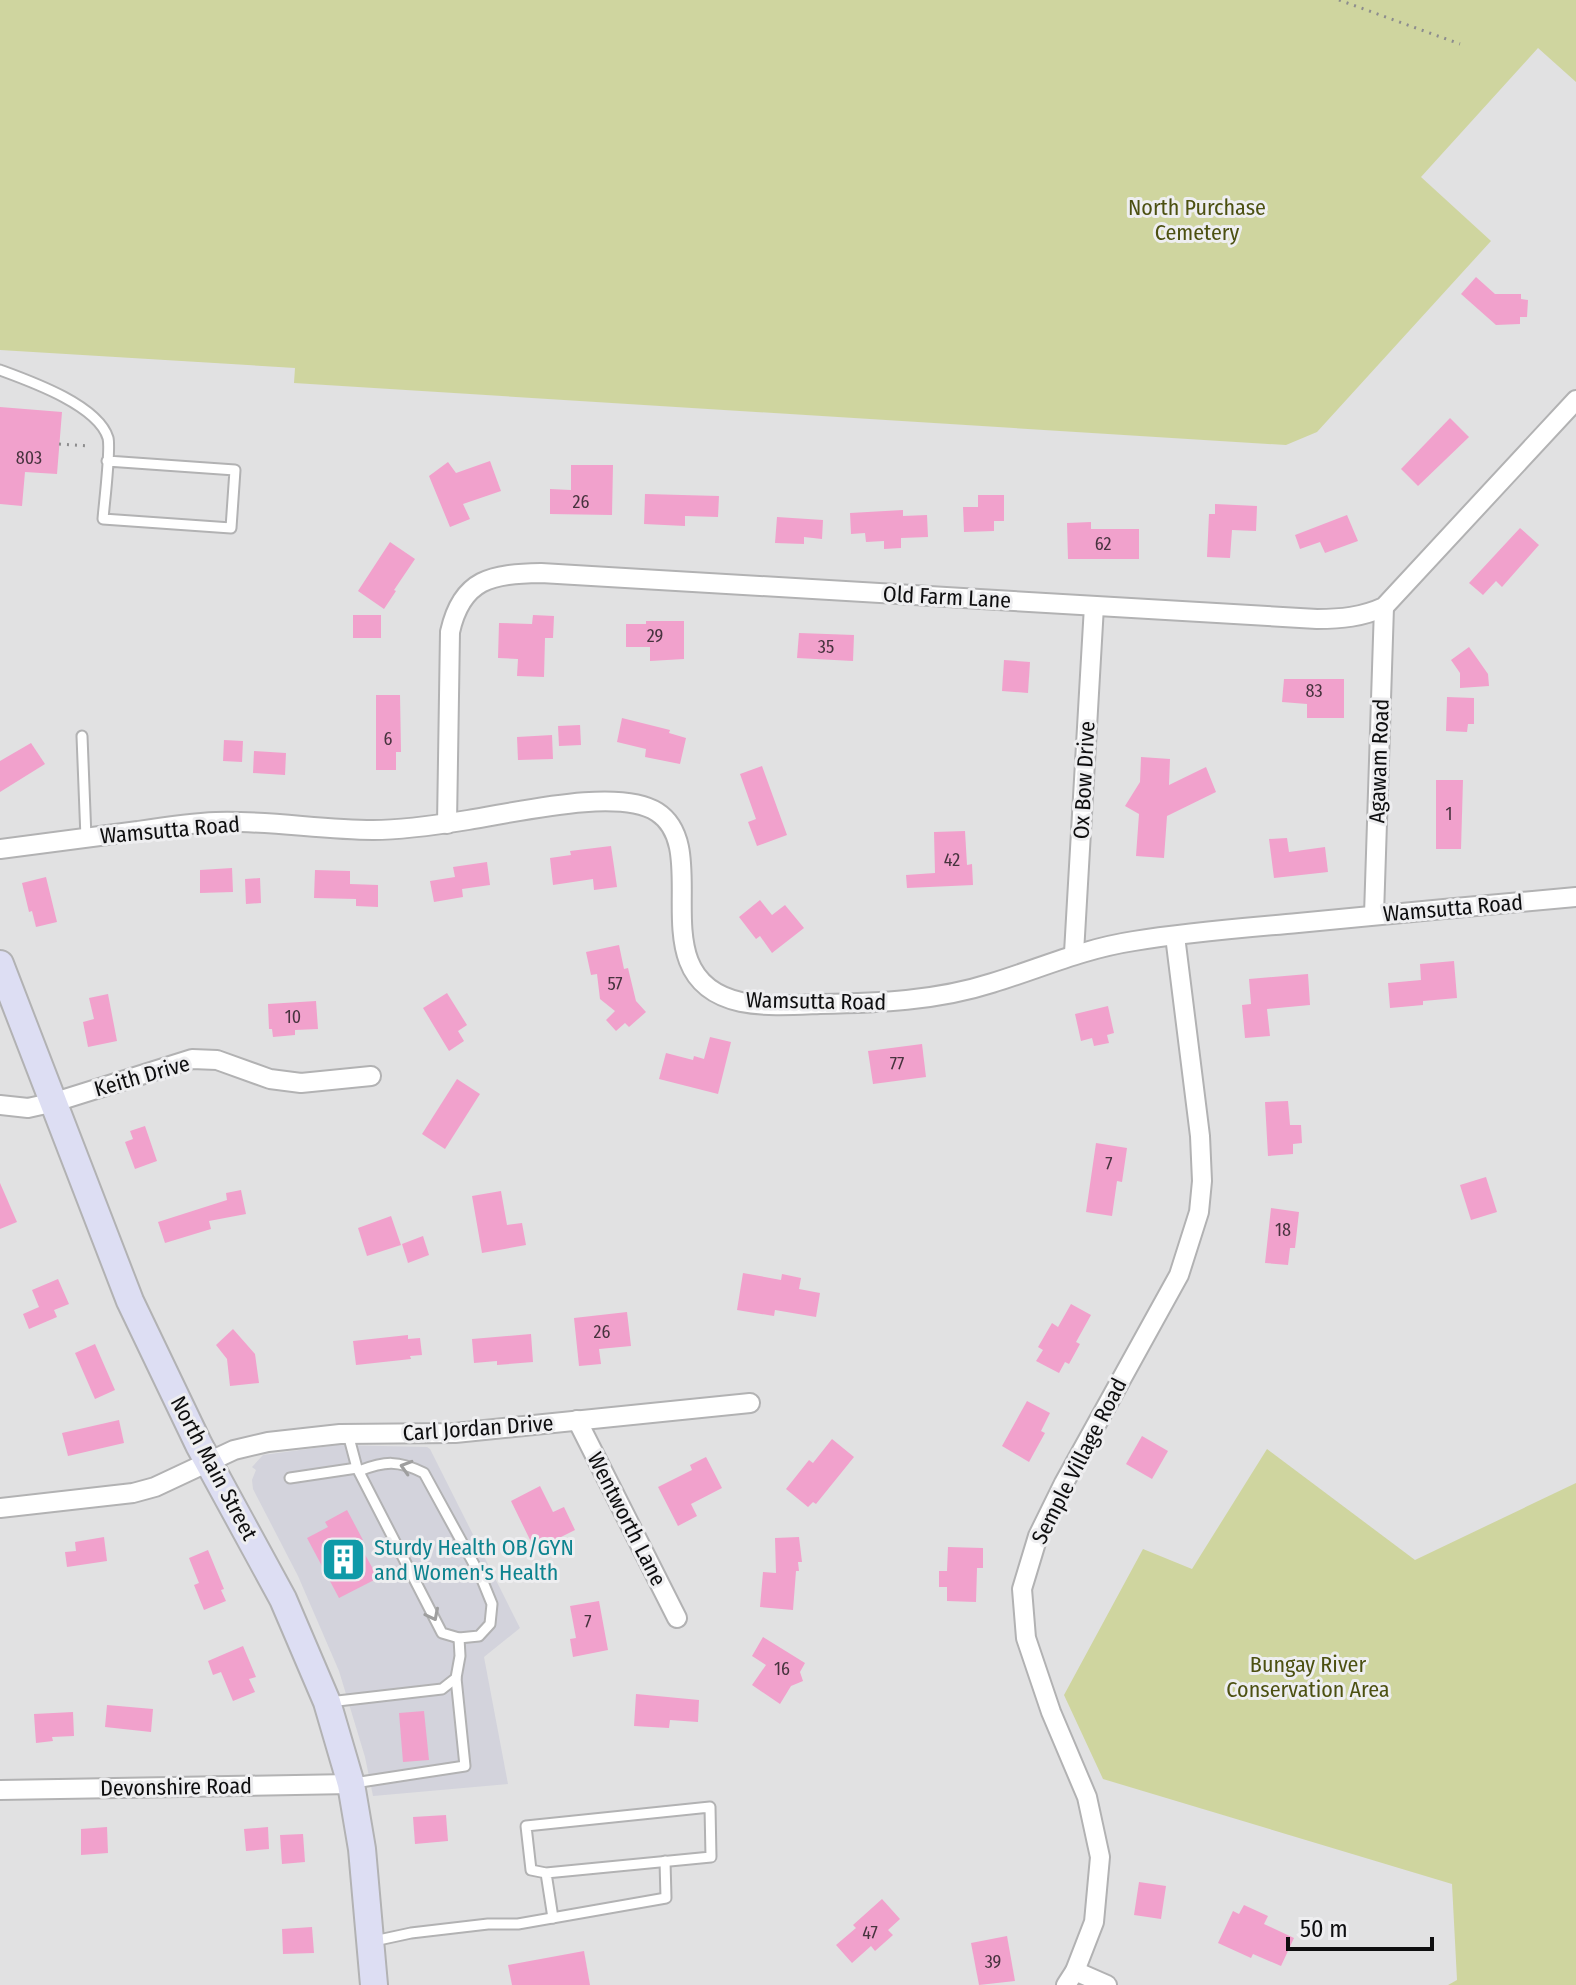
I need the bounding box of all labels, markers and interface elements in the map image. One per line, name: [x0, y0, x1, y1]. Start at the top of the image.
park label: North Purchase Cemetery: [1128, 194, 1266, 246]
house number: 803: [16, 447, 42, 469]
house number: 26: [573, 491, 590, 513]
house number: 62: [1095, 533, 1111, 555]
street label: Old Farm Lane: [882, 580, 1012, 614]
house number: 29: [647, 625, 663, 647]
house number: 35: [818, 636, 834, 658]
house number: 83: [1305, 680, 1323, 702]
street label: Agawam Road: [1363, 698, 1395, 824]
street label: Ox Bow Drive: [1067, 720, 1101, 840]
house number: 6: [384, 728, 393, 750]
house number: 1: [1445, 803, 1453, 825]
street label: Wamsutta Road: [99, 810, 241, 850]
house number: 42: [944, 849, 960, 871]
street label: Wamsutta Road: [1382, 888, 1524, 928]
house number: 57: [607, 973, 623, 995]
street label: Wamsutta Road: [746, 986, 886, 1016]
house number: 10: [285, 1006, 301, 1028]
street label: Keith Drive: [91, 1049, 193, 1103]
house number: 77: [890, 1053, 904, 1075]
house number: 7: [1105, 1153, 1113, 1175]
house number: 18: [1275, 1219, 1291, 1241]
house number: 26: [594, 1321, 611, 1343]
street label: Semple Village Road: [1026, 1374, 1132, 1548]
street label: North Main Street: [165, 1391, 264, 1545]
street label: Carl Jordan Drive: [402, 1409, 554, 1447]
street label: Wentworth Lane: [582, 1448, 672, 1590]
one-way arrow: [400, 1460, 414, 1476]
place label: Sturdy Health OB/GYN and Women's Health: [374, 1534, 574, 1586]
building icon: Sturdy Health OB/GYN and Women's Health: [319, 1536, 367, 1584]
one-way arrow: [424, 1607, 439, 1622]
house number: 7: [584, 1611, 592, 1633]
park label: Bungay River Conservation Area: [1226, 1651, 1390, 1703]
house number: 16: [774, 1658, 790, 1680]
street label: Devonshire Road: [100, 1772, 252, 1802]
scale bar: [1288, 1901, 1432, 1951]
text: 50 m: [1300, 1915, 1348, 1943]
house number: 47: [862, 1922, 878, 1944]
house number: 39: [985, 1951, 1001, 1973]

